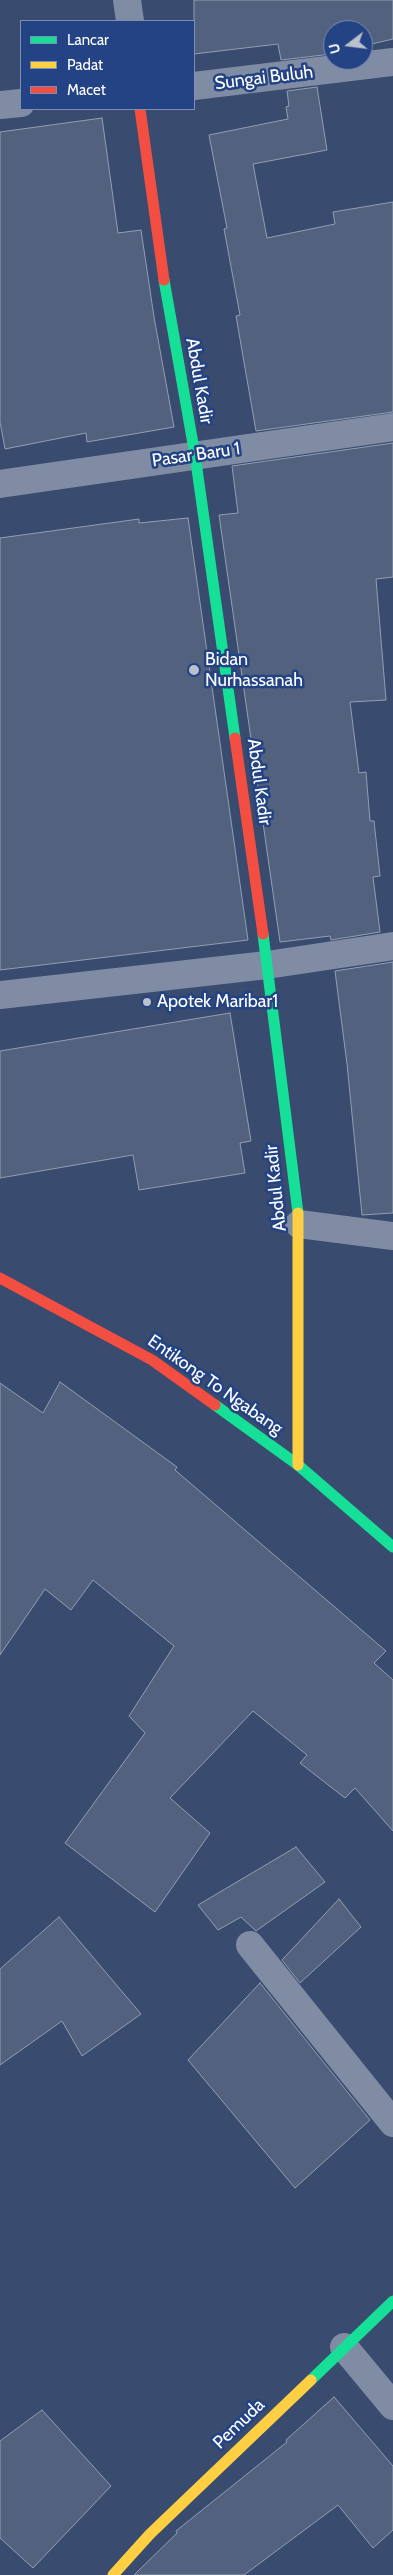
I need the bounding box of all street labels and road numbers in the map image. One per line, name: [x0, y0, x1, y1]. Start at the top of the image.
street label: Sungai Buluh: [214, 61, 314, 95]
street label: Abdul Kadir: [181, 336, 217, 426]
street label: Pasar Baru 1: [150, 438, 242, 472]
street label: Abdul Kadir: [242, 737, 276, 827]
street label: Abdul Kadir: [261, 1144, 291, 1232]
street label: Entikong To Ngabang: [143, 1330, 287, 1440]
street label: Pemuda: [209, 2394, 269, 2454]

